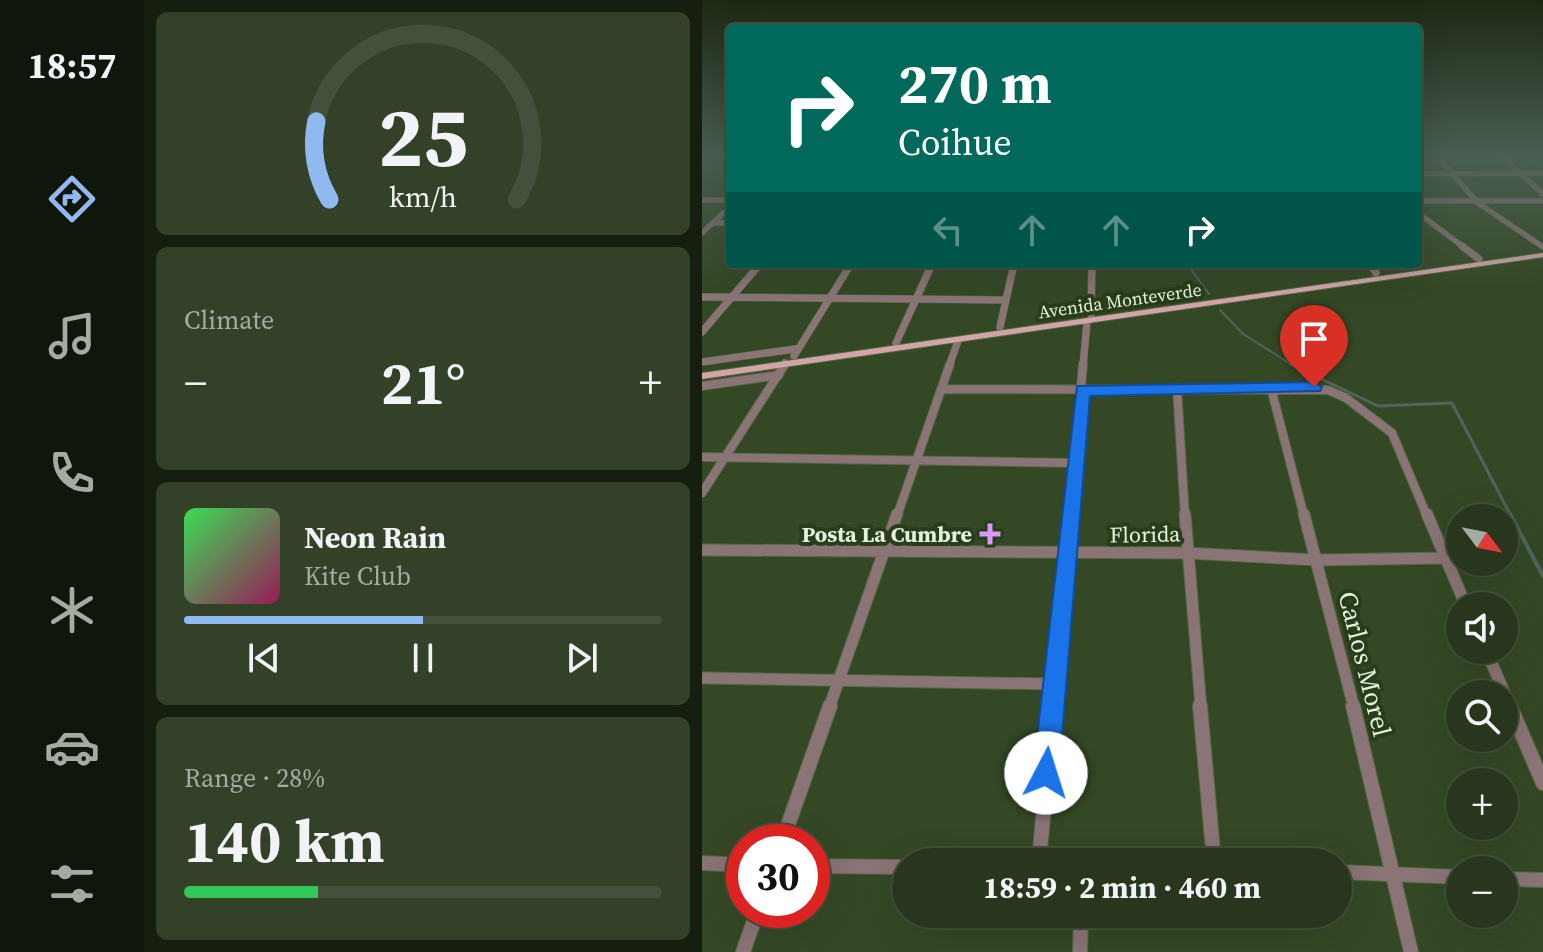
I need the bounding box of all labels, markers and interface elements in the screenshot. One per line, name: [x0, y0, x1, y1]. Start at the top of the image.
text: 18:57: [28, 41, 116, 90]
text: 270 m: [898, 45, 1052, 122]
icon: right: [766, 56, 870, 160]
text: 25: [378, 79, 468, 193]
text: Coihue: [898, 118, 1012, 167]
icon: directions: [44, 171, 100, 227]
text: km/h: [389, 177, 457, 217]
icon: left: [926, 208, 970, 252]
icon: ahead: [1010, 208, 1054, 252]
icon: ahead: [1094, 208, 1138, 252]
icon: right: [1178, 208, 1222, 252]
street label: Avenida Monteverde: [1037, 277, 1203, 324]
text: Climate: [184, 302, 274, 338]
pin: [1280, 305, 1348, 387]
icon: music: [44, 308, 100, 364]
icon: arrive: [1292, 317, 1336, 361]
text: 21°: [381, 342, 465, 424]
text: −: [184, 352, 207, 413]
text: +: [639, 352, 662, 413]
icon: phone: [44, 445, 100, 501]
north arrow: [1446, 504, 1518, 576]
map controls: [1446, 504, 1518, 928]
text: Neon Rain: [304, 517, 446, 558]
street label: Florida: [1109, 518, 1181, 550]
place label: Posta La Cumbre: [802, 519, 972, 549]
marker: Posta La Cumbre: [979, 523, 1001, 545]
text: Kite Club: [304, 558, 411, 594]
icon: climate: [44, 582, 100, 638]
street label: Carlos Morel: [1330, 588, 1400, 741]
button: sound: [1446, 592, 1518, 664]
icon: previous: [242, 636, 286, 680]
icon: pause: [401, 636, 445, 680]
icon: next: [560, 636, 604, 680]
button: search: [1446, 680, 1518, 752]
icon: car: [44, 719, 100, 775]
position arrow: [1004, 731, 1088, 815]
text: Range · 28%: [184, 760, 325, 796]
button: +: [1446, 768, 1518, 840]
text: 140 km: [184, 800, 385, 882]
speed limit sign: 30: [726, 824, 830, 928]
icon: filters: [44, 856, 100, 912]
button: −: [1446, 856, 1518, 928]
text: 18:59 · 2 min · 460 m: [983, 867, 1261, 908]

